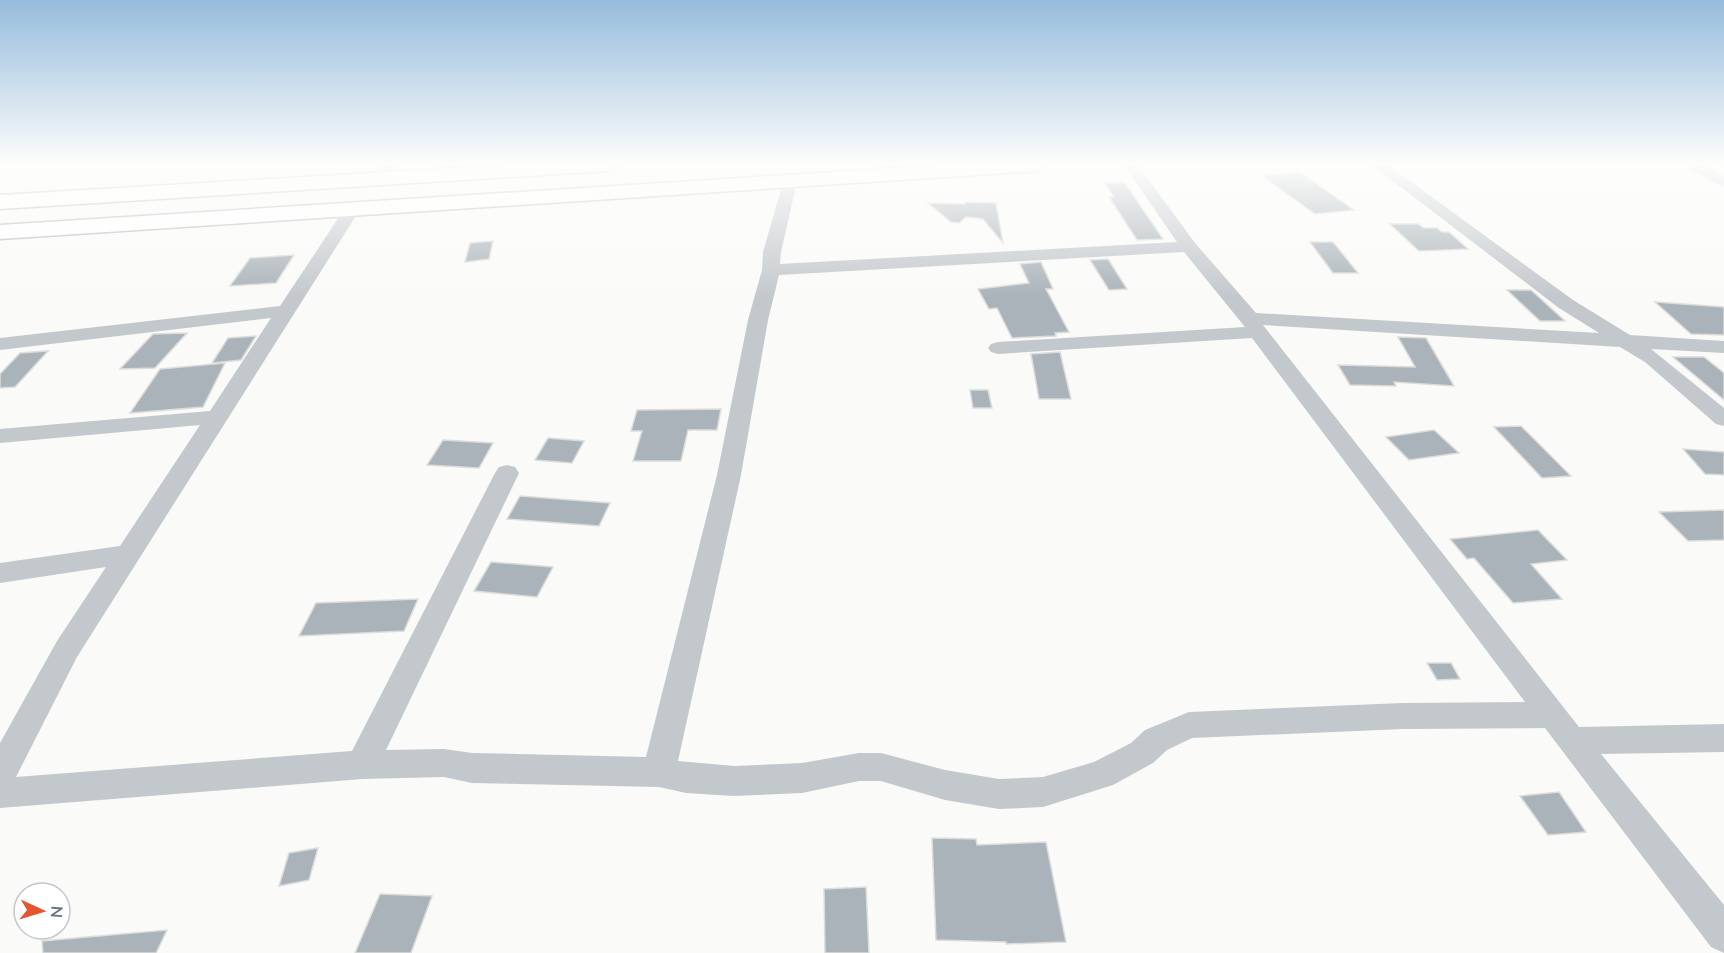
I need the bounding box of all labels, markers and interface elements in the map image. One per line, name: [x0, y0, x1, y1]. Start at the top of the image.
north arrow: [12, 881, 72, 941]
text: N: [47, 905, 67, 919]

